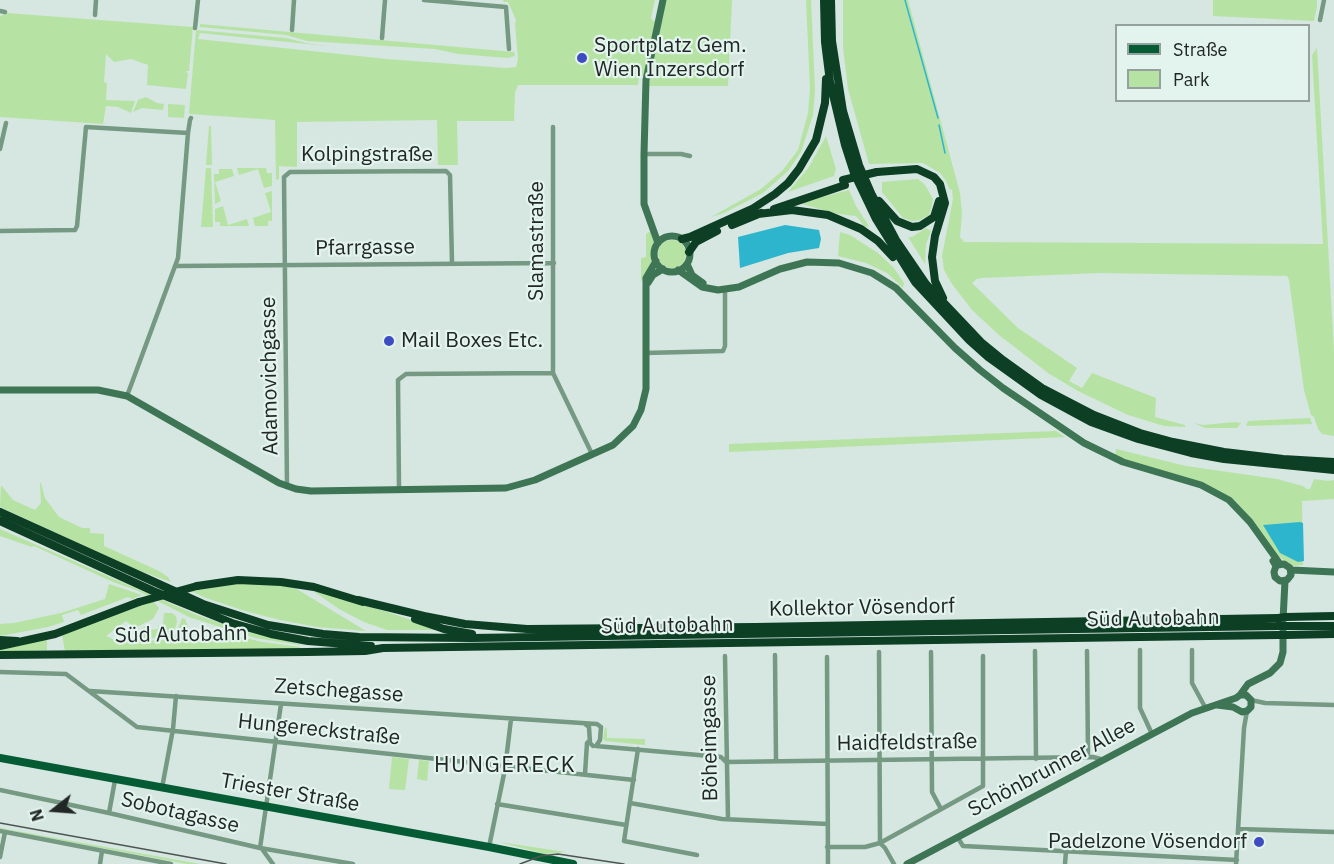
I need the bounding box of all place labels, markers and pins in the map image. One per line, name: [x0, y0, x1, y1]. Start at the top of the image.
place label: Sportplatz Gem. Wien Inzersdorf: [594, 33, 747, 83]
marker: Sportplatz Gem. Wien Inzersdorf: [575, 51, 589, 65]
place label: Mail Boxes Etc.: [401, 328, 543, 354]
marker: Mail Boxes Etc.: [382, 334, 396, 348]
place label: Padelzone Vösendorf: [1048, 829, 1247, 855]
marker: Padelzone Vösendorf: [1252, 835, 1266, 849]

